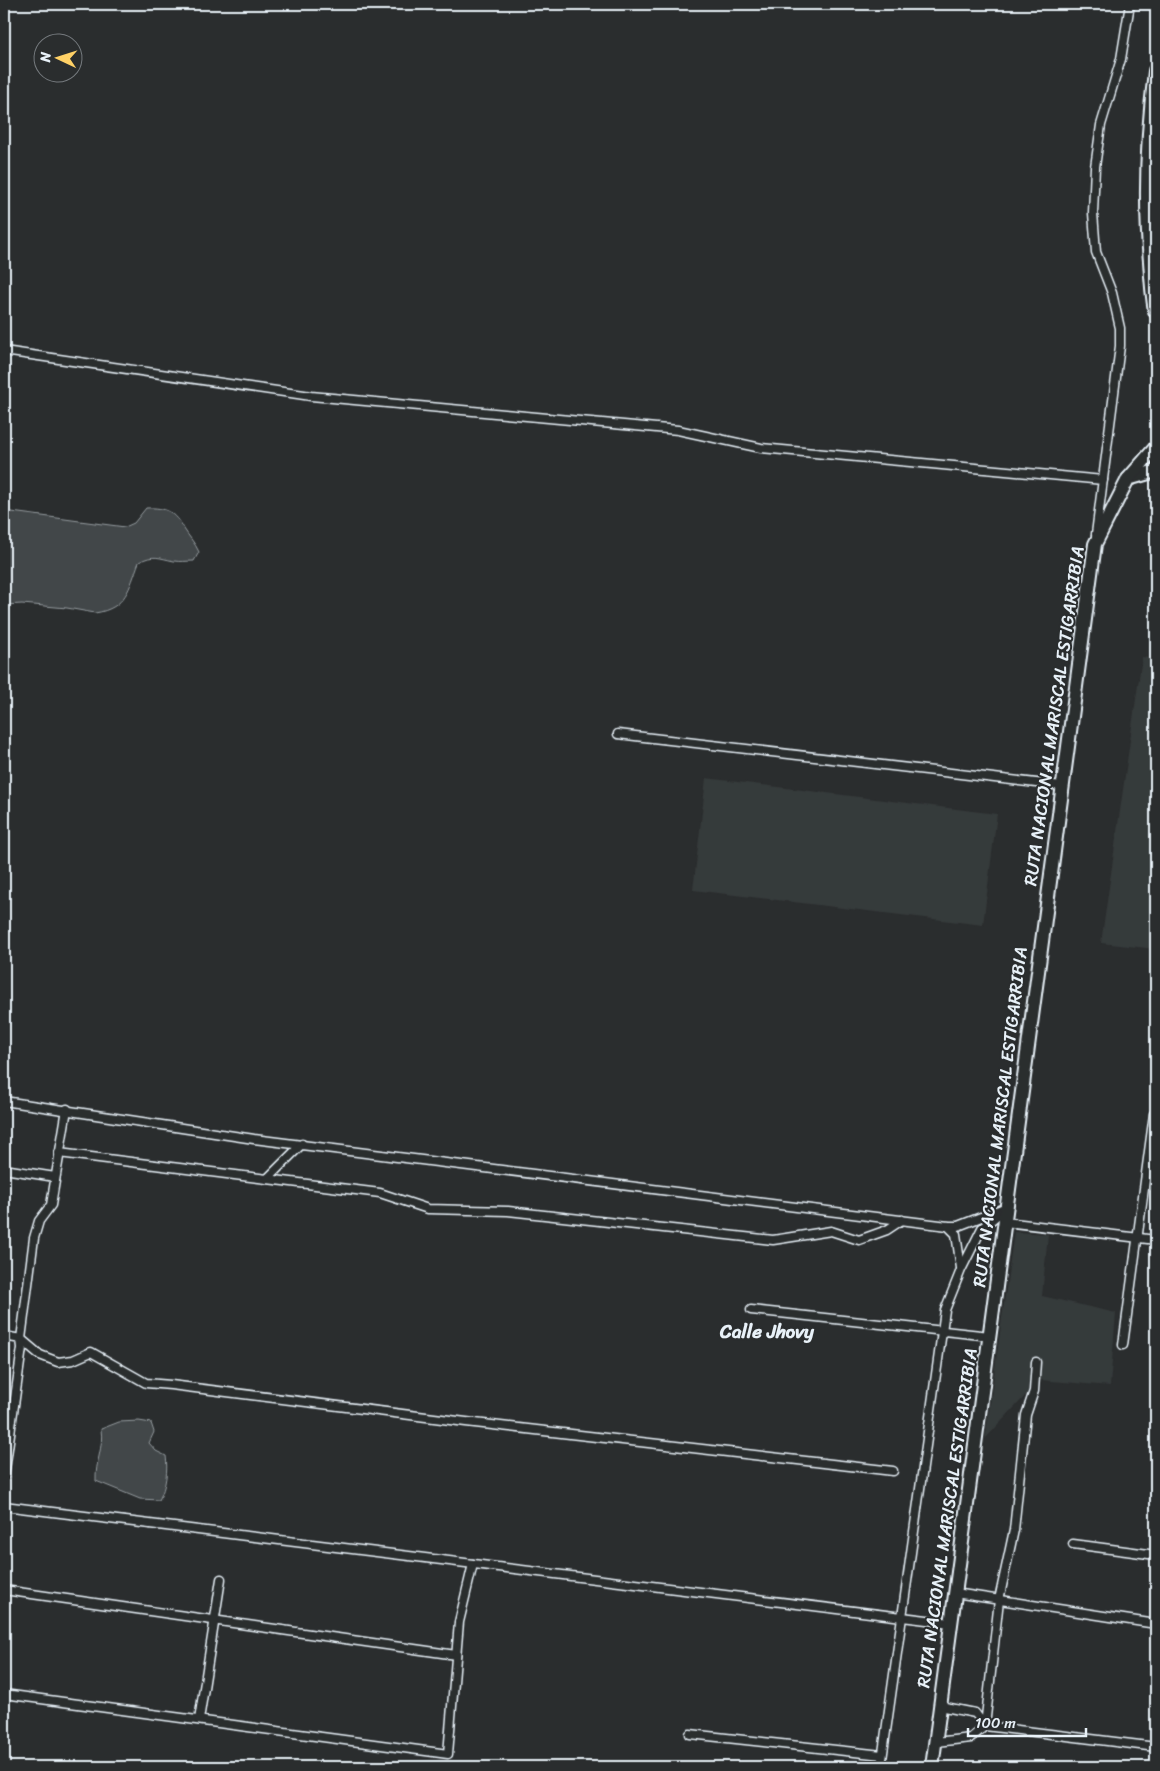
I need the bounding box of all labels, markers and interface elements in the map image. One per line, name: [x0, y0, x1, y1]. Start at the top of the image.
north arrow: [32, 32, 82, 82]
text: N: [33, 51, 58, 64]
street label: RUTA NACIONAL MARISCAL ESTIGARRIBIA: [1014, 544, 1094, 888]
street label: RUTA NACIONAL MARISCAL ESTIGARRIBIA: [963, 945, 1037, 1289]
district label: Calle Jhovy: [719, 1315, 815, 1348]
street label: RUTA NACIONAL MARISCAL ESTIGARRIBIA: [907, 1346, 987, 1690]
scale bar: [968, 1706, 1085, 1738]
text: 100 m: [975, 1710, 1016, 1736]

